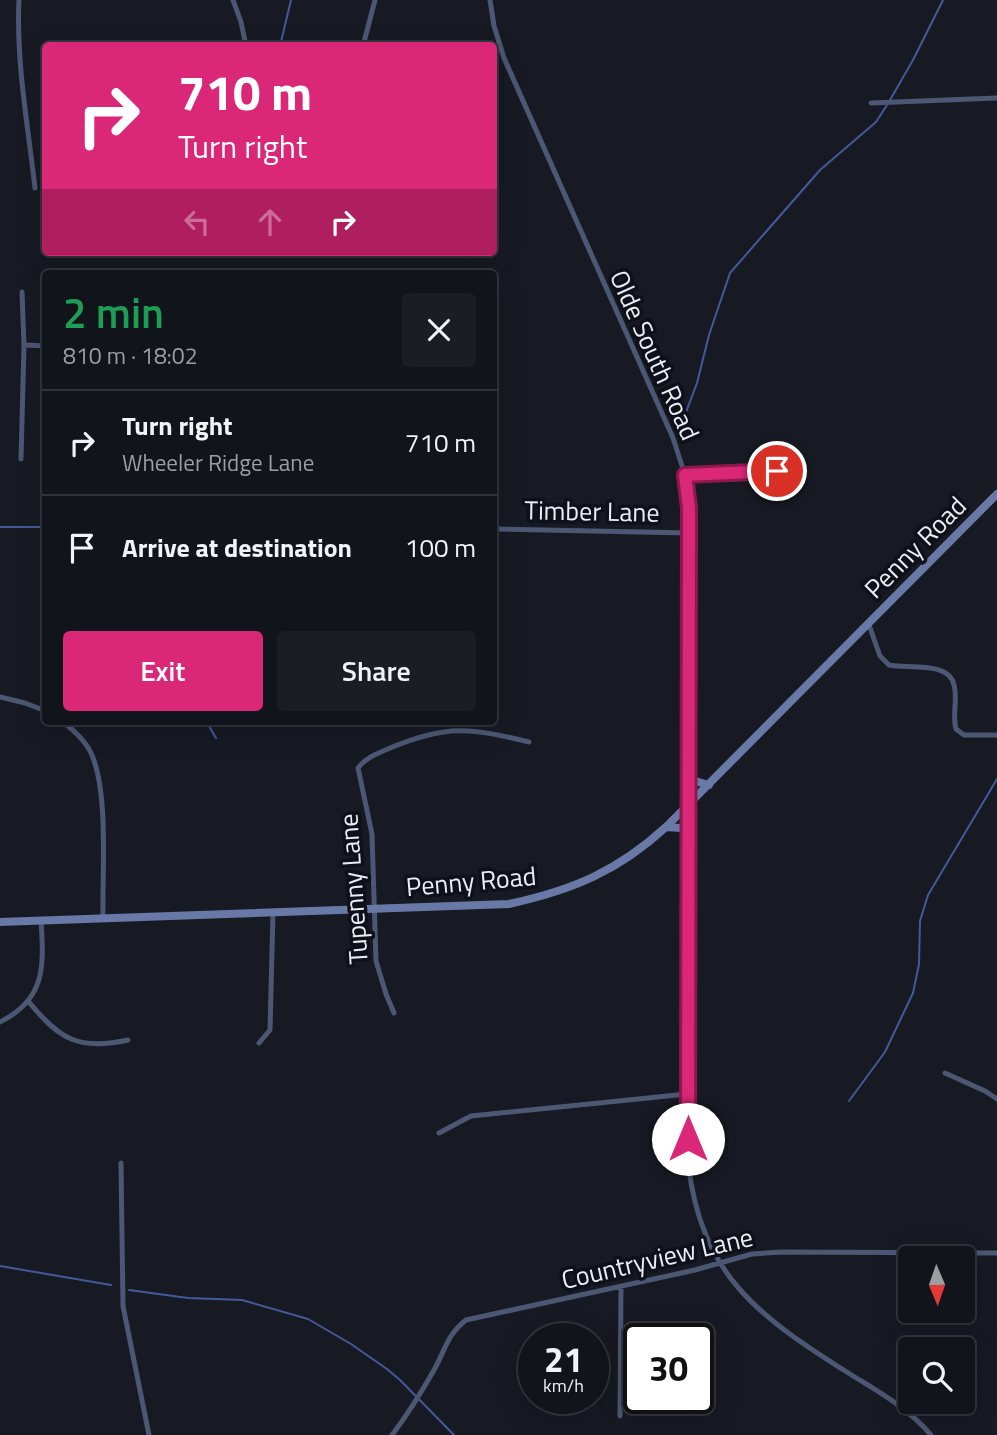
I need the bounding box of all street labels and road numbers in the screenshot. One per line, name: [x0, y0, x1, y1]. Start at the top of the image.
street label: Olde South Road: [600, 264, 710, 446]
street label: Penny Road: [855, 487, 975, 607]
street label: Timber Lane: [524, 490, 660, 532]
street label: Tupenny Lane: [328, 812, 378, 966]
street label: Penny Road: [404, 856, 538, 906]
street label: Countryview Lane: [557, 1217, 757, 1299]

